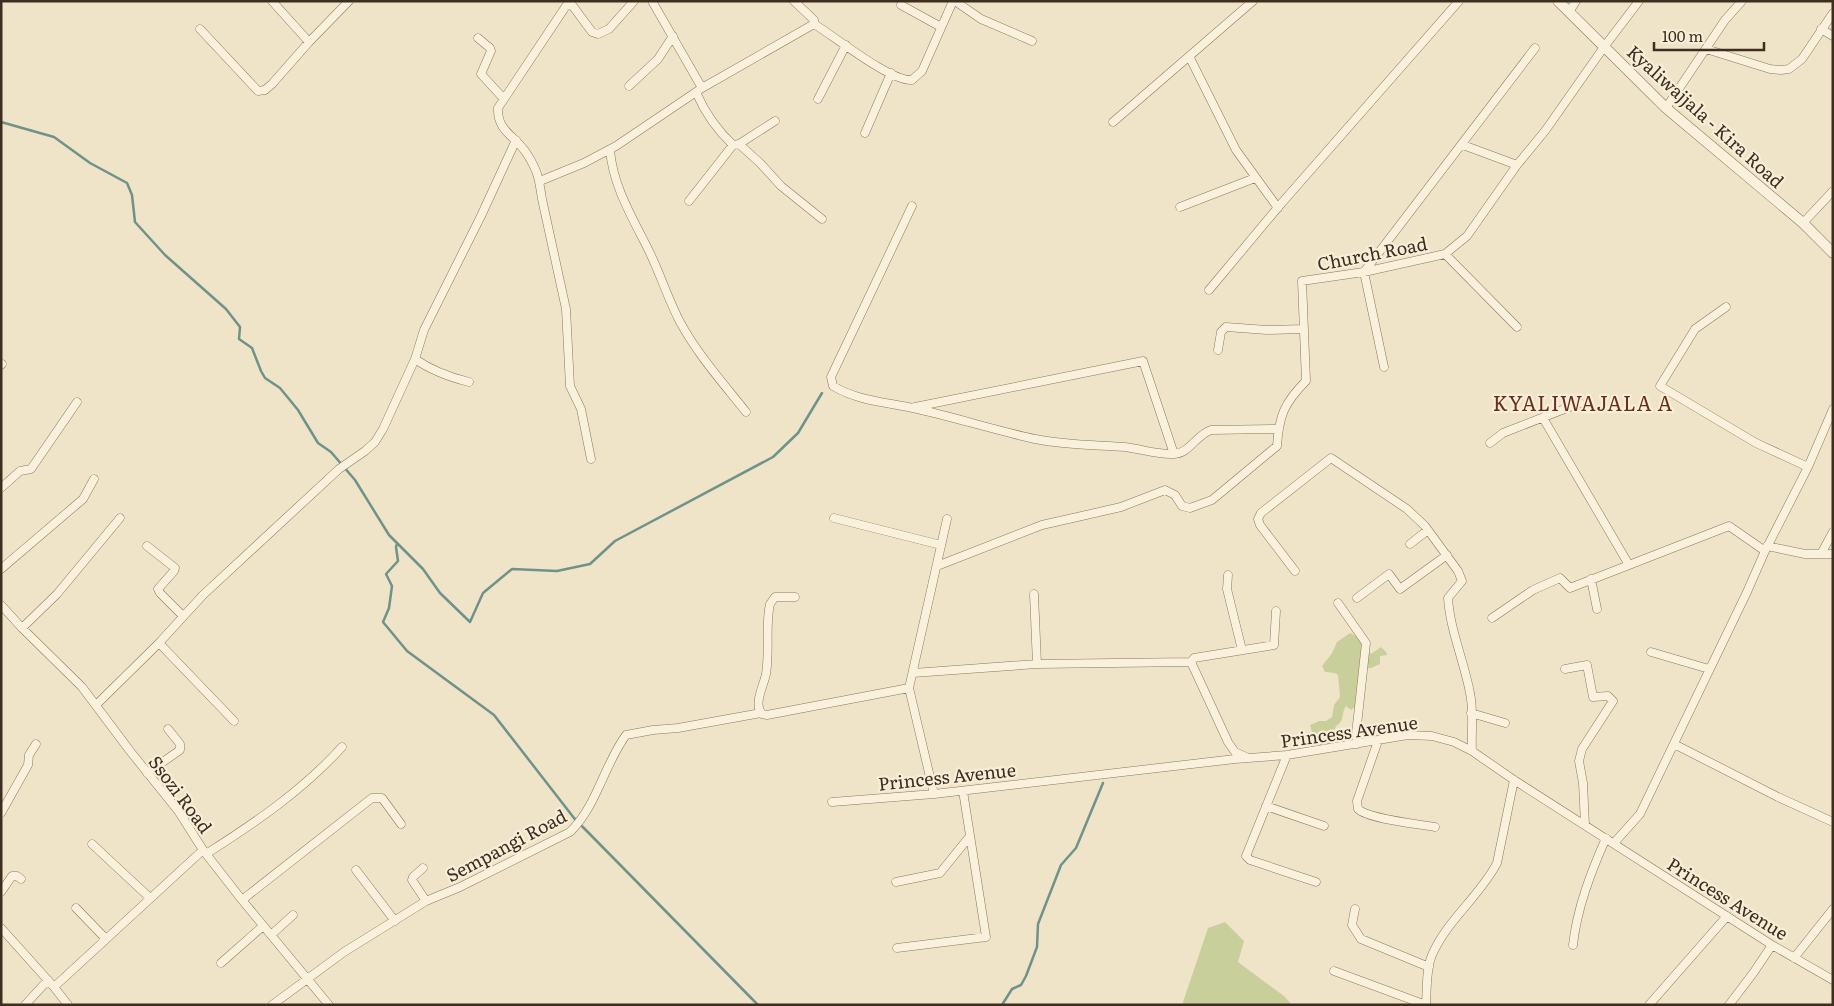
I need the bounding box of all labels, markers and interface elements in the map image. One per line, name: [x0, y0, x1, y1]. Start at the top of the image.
scale bar: [1654, 20, 1764, 52]
text: 100 m: [1662, 24, 1703, 47]
street label: Kyaliwajjala - Kira Road: [1622, 38, 1790, 194]
street label: Church Road: [1315, 229, 1429, 277]
district label: KYALIWAJALA A: [1493, 387, 1673, 417]
street label: Princess Avenue: [1279, 708, 1419, 754]
street label: Ssozi Road: [143, 749, 219, 839]
street label: Princess Avenue: [877, 755, 1017, 797]
street label: Sempangi Road: [441, 802, 571, 888]
street label: Princess Avenue: [1662, 850, 1794, 946]

